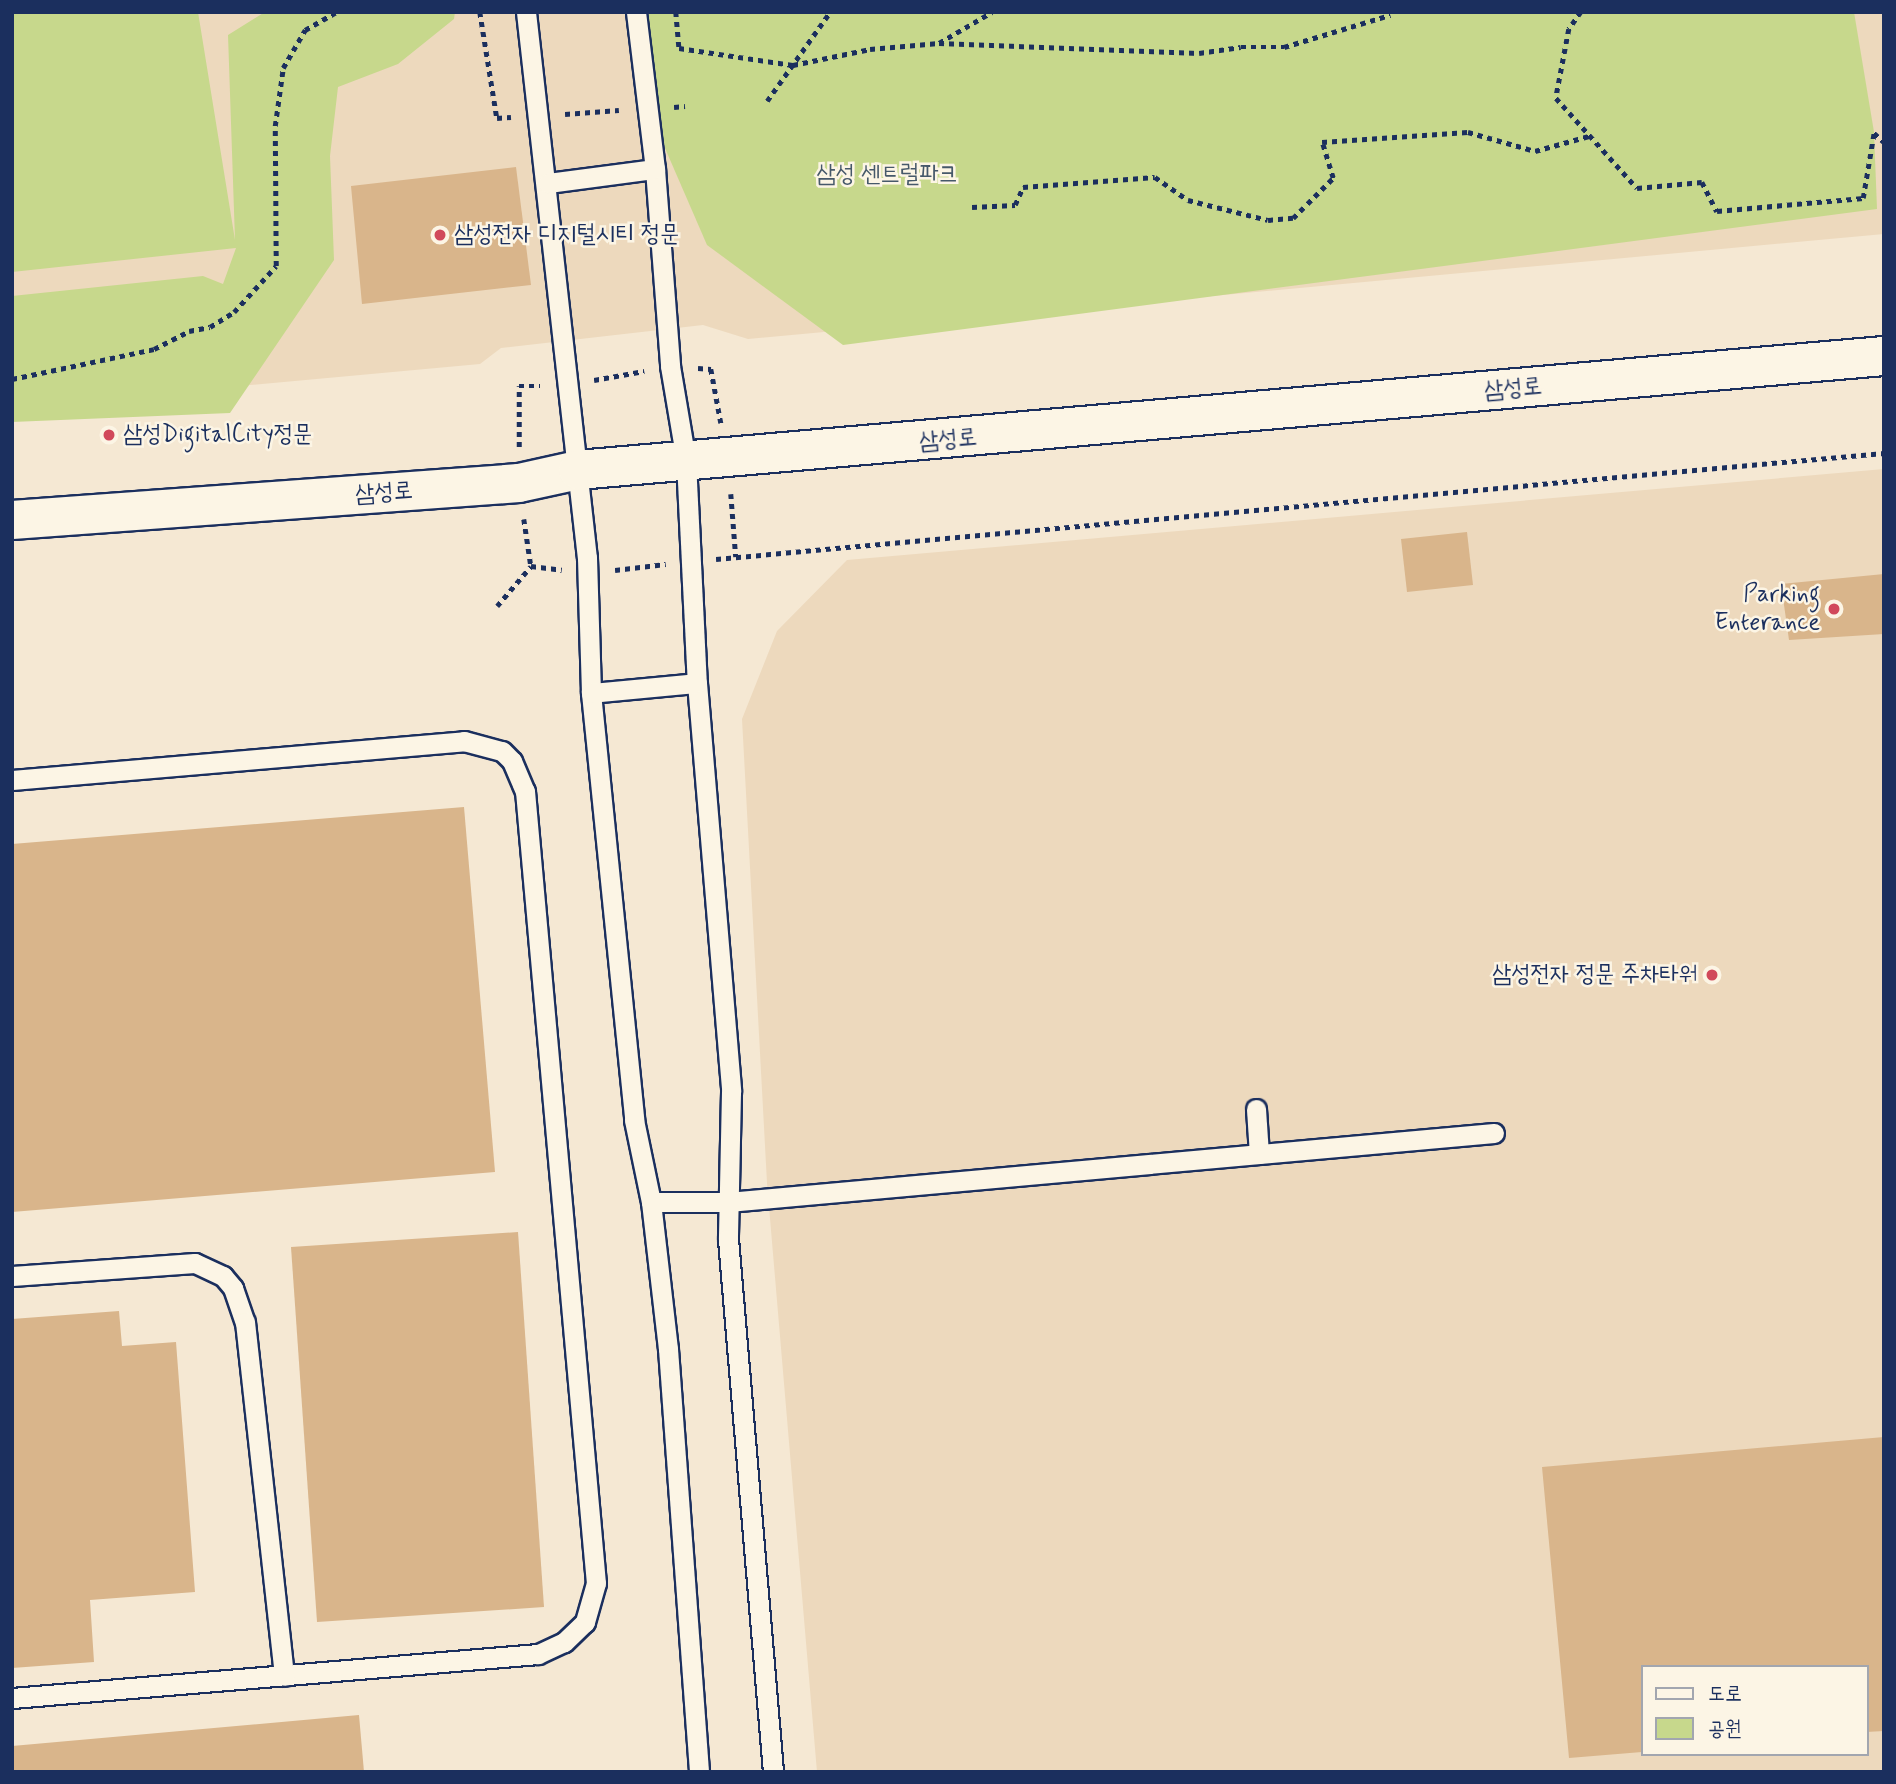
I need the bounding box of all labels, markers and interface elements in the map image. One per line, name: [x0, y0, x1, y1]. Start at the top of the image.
park label: 삼성 센트럴파크: [816, 161, 958, 189]
place label: 삼성전자 디지털시티 정문: [454, 221, 679, 249]
marker: 삼성전자 디지털시티 정문: [432, 227, 448, 243]
street label: 삼성로: [1483, 372, 1543, 406]
place label: 삼성DigitalCity정문: [123, 421, 312, 449]
street label: 삼성로: [918, 423, 978, 457]
marker: 삼성DigitalCity정문: [101, 427, 117, 443]
street label: 삼성로: [354, 477, 414, 509]
place label: Parking Enterance: [1714, 581, 1820, 637]
marker: Parking Enterance: [1826, 601, 1842, 617]
place label: 삼성전자 정문 주차타워: [1492, 961, 1698, 989]
marker: 삼성전자 정문 주차타워: [1704, 967, 1720, 983]
legend: [1640, 1665, 1868, 1756]
text: 도로: [1708, 1680, 1742, 1708]
text: 공원: [1708, 1715, 1742, 1743]

